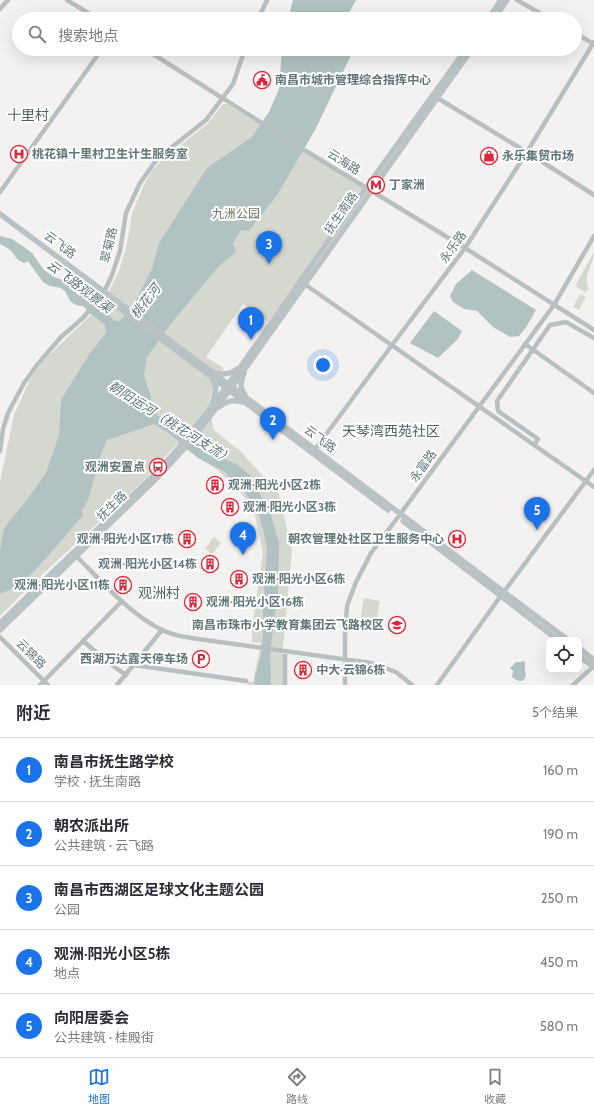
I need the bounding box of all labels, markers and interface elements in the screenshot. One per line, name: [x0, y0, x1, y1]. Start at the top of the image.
search box: [12, 12, 582, 56]
icon: search: [26, 23, 48, 45]
text: 搜索地点: [58, 27, 118, 45]
public building icon: 南昌市城市管理综合指挥中心: [252, 70, 272, 90]
place label: 南昌市城市管理综合指挥中心: [275, 72, 431, 87]
district label: 十里村: [7, 106, 49, 124]
hospital icon: 桃花镇十里村卫生计生服务室: [9, 144, 29, 164]
place label: 桃花镇十里村卫生计生服务室: [32, 146, 188, 161]
street label: 云海路: [325, 146, 364, 177]
shop icon: 永乐集贸市场: [479, 146, 499, 166]
place label: 永乐集贸市场: [502, 148, 574, 163]
metro station icon: 丁家洲: [366, 175, 386, 195]
place label: 丁家洲: [389, 177, 425, 192]
street label: 抚生南路: [321, 189, 361, 237]
park label: 九洲公园: [212, 206, 260, 221]
street label: 翠菊路: [97, 226, 120, 264]
street label: 云飞路: [41, 228, 79, 261]
street label: 永乐路: [436, 228, 469, 266]
pin: 3: [256, 231, 282, 264]
water label: 云飞路观景渠: [44, 256, 118, 317]
water label: 桃花河: [127, 278, 165, 321]
pin: 1: [238, 307, 264, 340]
your location: [313, 355, 333, 375]
water label: 朝阳运河（桃花河支流）: [106, 377, 236, 467]
pin: 2: [260, 407, 286, 440]
street label: 云飞路: [301, 422, 339, 455]
district label: 天琴湾西苑社区: [342, 422, 440, 440]
street label: 永富路: [406, 447, 439, 485]
bus stop icon: 观洲安置点: [148, 457, 168, 477]
place label: 观洲安置点: [85, 459, 145, 474]
building icon: 观洲·阳光小区2栋: [205, 475, 225, 495]
place label: 观洲·阳光小区2栋: [228, 477, 321, 492]
street label: 抚生路: [93, 488, 130, 524]
building icon: 观洲·阳光小区3栋: [220, 497, 240, 517]
pin: 5: [524, 497, 550, 530]
place label: 观洲·阳光小区3栋: [243, 499, 336, 514]
pin: 4: [230, 522, 256, 555]
building icon: 观洲·阳光小区17栋: [177, 529, 197, 549]
hospital icon: 朝农管理处社区卫生服务中心: [447, 529, 467, 549]
place label: 观洲·阳光小区17栋: [77, 531, 174, 546]
place label: 朝农管理处社区卫生服务中心: [288, 531, 444, 546]
building icon: 观洲·阳光小区14栋: [200, 554, 220, 574]
place label: 观洲·阳光小区14栋: [98, 556, 197, 571]
building icon: 观洲·阳光小区6栋: [229, 569, 249, 589]
place label: 观洲·阳光小区6栋: [252, 571, 346, 586]
building icon: 观洲·阳光小区11栋: [113, 575, 133, 595]
place label: 观洲·阳光小区11栋: [14, 577, 110, 592]
district label: 观洲村: [138, 584, 180, 602]
building icon: 观洲·阳光小区16栋: [183, 592, 203, 612]
place label: 观洲·阳光小区16栋: [206, 594, 304, 609]
school or university icon: 南昌市珠市小学教育集团云飞路校区: [387, 615, 407, 635]
place label: 南昌市珠市小学教育集团云飞路校区: [192, 617, 384, 632]
street label: 云锦路: [13, 636, 49, 672]
map controls: [546, 637, 582, 673]
button: locate: [546, 637, 582, 673]
parking icon: 西湖万达露天停车场: [191, 649, 211, 669]
place label: 西湖万达露天停车场: [80, 651, 188, 666]
building icon: 中大·云锦6栋: [293, 660, 313, 680]
place label: 中大·云锦6栋: [316, 662, 386, 677]
text: 附近: [16, 703, 50, 723]
text: 5个结果: [532, 704, 578, 720]
text: 南昌市抚生路学校: [54, 753, 174, 771]
text: 1: [27, 762, 31, 778]
text: 160 m: [543, 762, 578, 778]
text: 学校 · 抚生南路: [54, 773, 141, 789]
text: 朝农派出所: [54, 817, 129, 835]
text: 2: [26, 826, 32, 842]
text: 190 m: [543, 826, 578, 842]
text: 公共建筑 · 云飞路: [54, 837, 154, 853]
text: 南昌市西湖区足球文化主题公园: [54, 881, 264, 899]
text: 3: [25, 890, 33, 906]
text: 250 m: [541, 890, 578, 906]
text: 公园: [54, 901, 80, 917]
text: 观洲·阳光小区5栋: [54, 945, 171, 963]
text: 4: [25, 954, 33, 970]
text: 450 m: [540, 954, 578, 970]
text: 地点: [54, 965, 80, 981]
text: 向阳居委会: [54, 1009, 129, 1027]
text: 5: [26, 1018, 32, 1034]
text: 580 m: [540, 1018, 578, 1034]
text: 公共建筑 · 桂殿街: [54, 1029, 154, 1045]
tab: 地图: [88, 1066, 110, 1106]
tab: 路线: [286, 1066, 308, 1106]
tab: 收藏: [484, 1066, 506, 1106]

